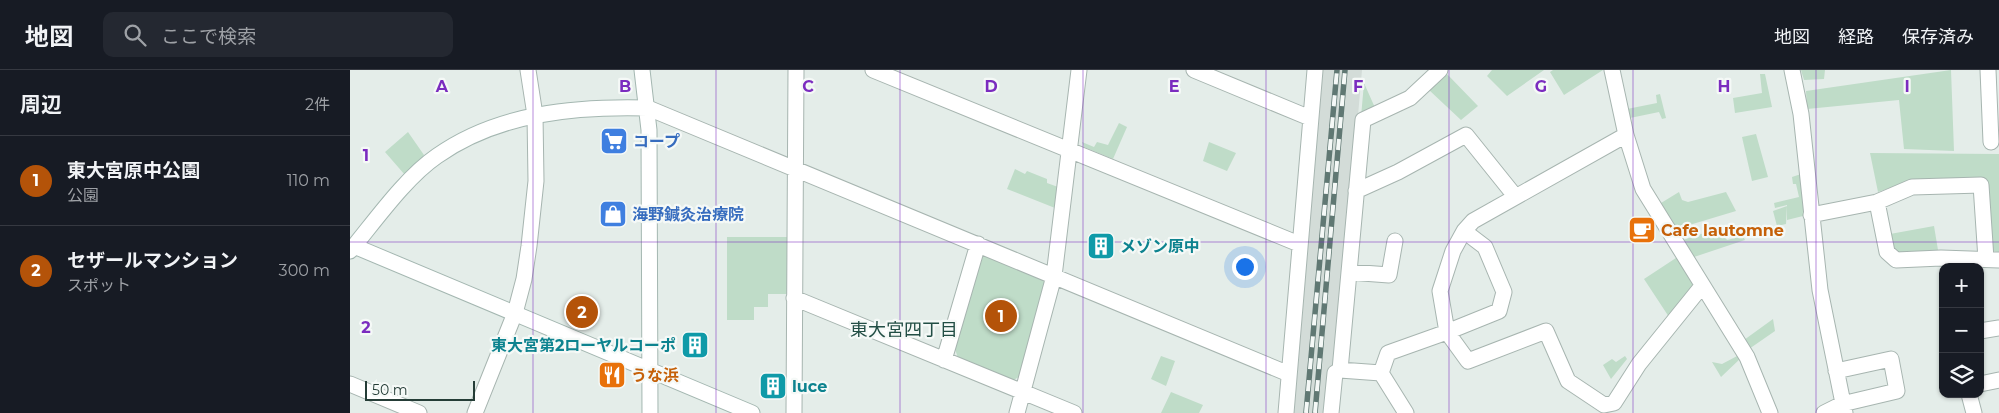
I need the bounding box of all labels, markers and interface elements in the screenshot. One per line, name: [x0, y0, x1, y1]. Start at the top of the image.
search box: [103, 12, 453, 57]
icon: search: [121, 21, 149, 49]
text: 地図: [25, 22, 73, 51]
text: ここで検索: [161, 25, 256, 48]
text: 地図: [1774, 26, 1810, 48]
text: 経路: [1838, 26, 1874, 48]
text: 保存済み: [1902, 26, 1974, 48]
text: A: [435, 77, 449, 96]
text: B: [619, 77, 631, 96]
text: C: [802, 77, 814, 96]
text: D: [984, 77, 998, 96]
text: E: [1169, 77, 1179, 96]
text: F: [1353, 77, 1363, 96]
text: G: [1535, 77, 1547, 96]
text: H: [1718, 77, 1730, 96]
text: I: [1904, 77, 1910, 96]
text: 周辺: [20, 92, 62, 117]
text: 2件: [305, 95, 330, 114]
supermarket icon: コープ: [599, 126, 629, 156]
place label: コープ: [633, 132, 680, 151]
text: 1: [363, 146, 369, 165]
text: 東大宮原中公園: [67, 159, 200, 182]
text: 1: [33, 171, 39, 190]
text: 110 m: [287, 171, 330, 190]
text: 公園: [67, 186, 99, 205]
shop icon: 海野鍼灸治療院: [598, 199, 628, 229]
place label: 海野鍼灸治療院: [632, 205, 744, 224]
cafe icon: Cafe lautomne: [1627, 215, 1657, 245]
place label: Cafe lautomne: [1661, 221, 1784, 240]
building icon: メゾン原中: [1086, 231, 1116, 261]
place label: メゾン原中: [1120, 237, 1200, 256]
text: セザールマンション: [67, 249, 238, 272]
your location: [1232, 254, 1258, 280]
text: 2: [31, 261, 41, 280]
text: 300 m: [279, 261, 330, 280]
map controls: [1939, 263, 1984, 398]
button: +: [1939, 263, 1984, 308]
text: スポット: [67, 276, 131, 295]
pin: 2: [566, 293, 598, 331]
pin: 1: [985, 297, 1017, 335]
button: −: [1939, 308, 1984, 353]
text: 2: [361, 318, 371, 337]
district label: 東大宮四丁目: [850, 319, 958, 341]
building icon: 東大宮第2ローヤルコーポ: [680, 330, 710, 360]
place label: 東大宮第2ローヤルコーポ: [491, 336, 676, 355]
button: layers: [1939, 353, 1984, 398]
restaurant icon: うな浜: [597, 360, 627, 390]
place label: うな浜: [631, 366, 679, 385]
building icon: luce: [758, 371, 788, 401]
place label: luce: [792, 377, 827, 396]
scale bar: [365, 378, 475, 401]
text: 50 m: [372, 381, 408, 399]

